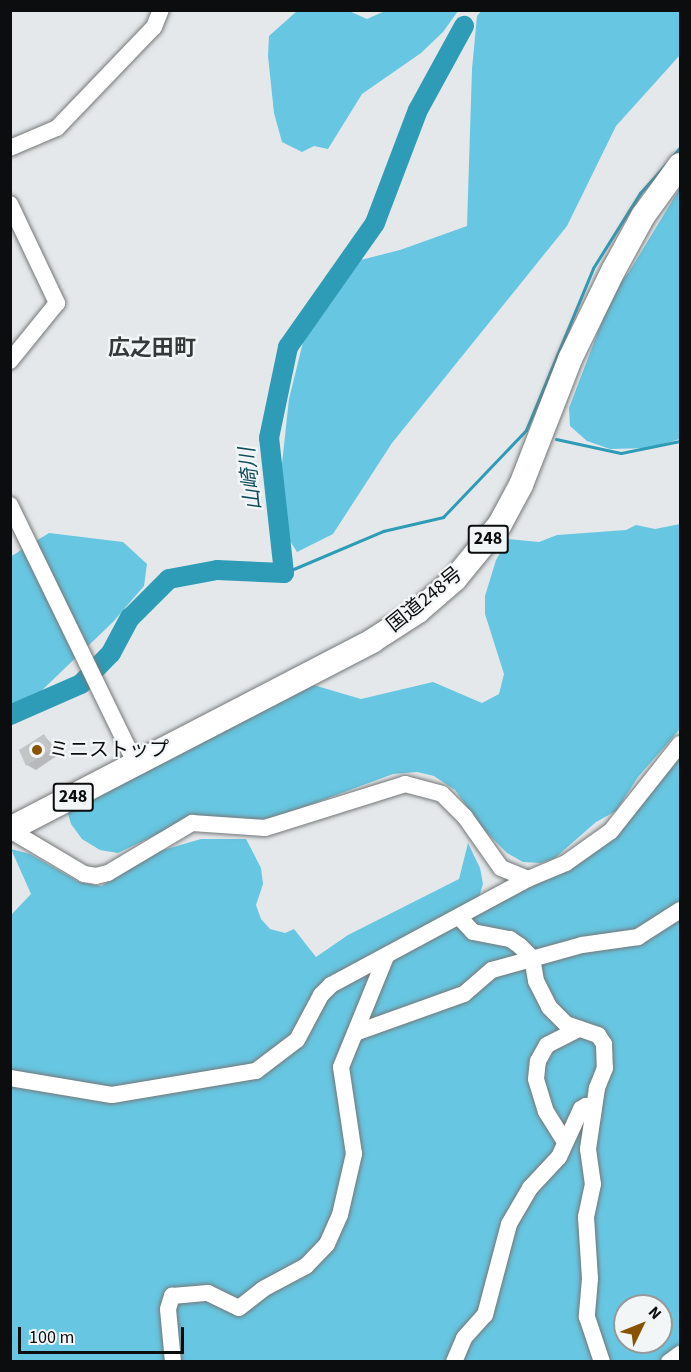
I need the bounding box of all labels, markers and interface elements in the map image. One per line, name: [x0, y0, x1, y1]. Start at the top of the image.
district label: 広之田町: [108, 336, 196, 362]
water label: 山崎川: [234, 446, 266, 512]
road number: 248: [467, 524, 509, 554]
street label: 国道248号: [383, 562, 467, 638]
place label: ミニストップ: [49, 738, 169, 762]
marker: ミニストップ: [30, 743, 44, 757]
road number: 248: [52, 782, 94, 812]
north arrow: [613, 1294, 673, 1354]
text: N: [643, 1302, 666, 1324]
scale bar: [21, 1315, 188, 1353]
text: 100 m: [29, 1325, 74, 1350]

